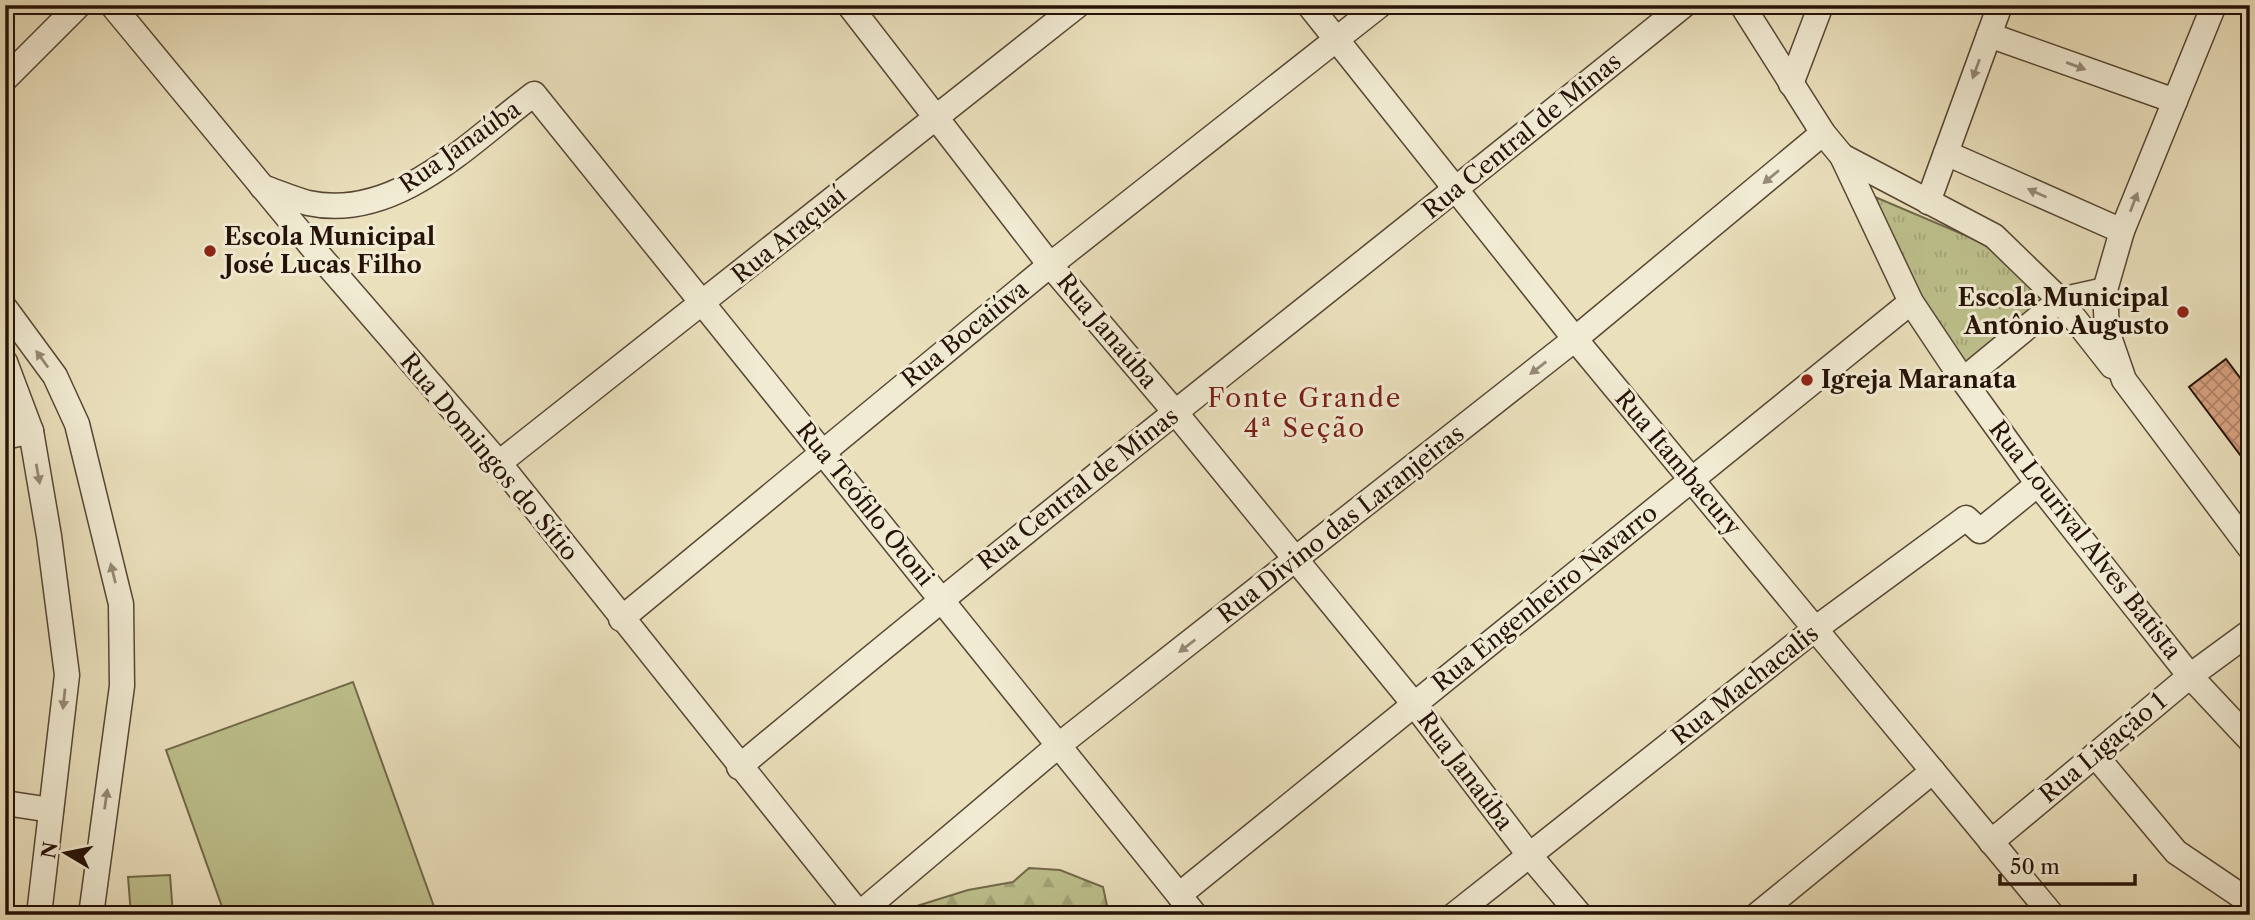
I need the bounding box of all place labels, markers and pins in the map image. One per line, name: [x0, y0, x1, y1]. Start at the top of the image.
place label: Escola Municipal José Lucas Filho: [220, 222, 435, 279]
marker: Escola Municipal José Lucas Filho: [202, 243, 218, 259]
place label: Escola Municipal Antônio Augusto: [1958, 283, 2169, 340]
marker: Escola Municipal Antônio Augusto: [2175, 304, 2191, 320]
place label: Igreja Maranata: [1821, 365, 2017, 394]
marker: Igreja Maranata: [1799, 372, 1815, 388]

